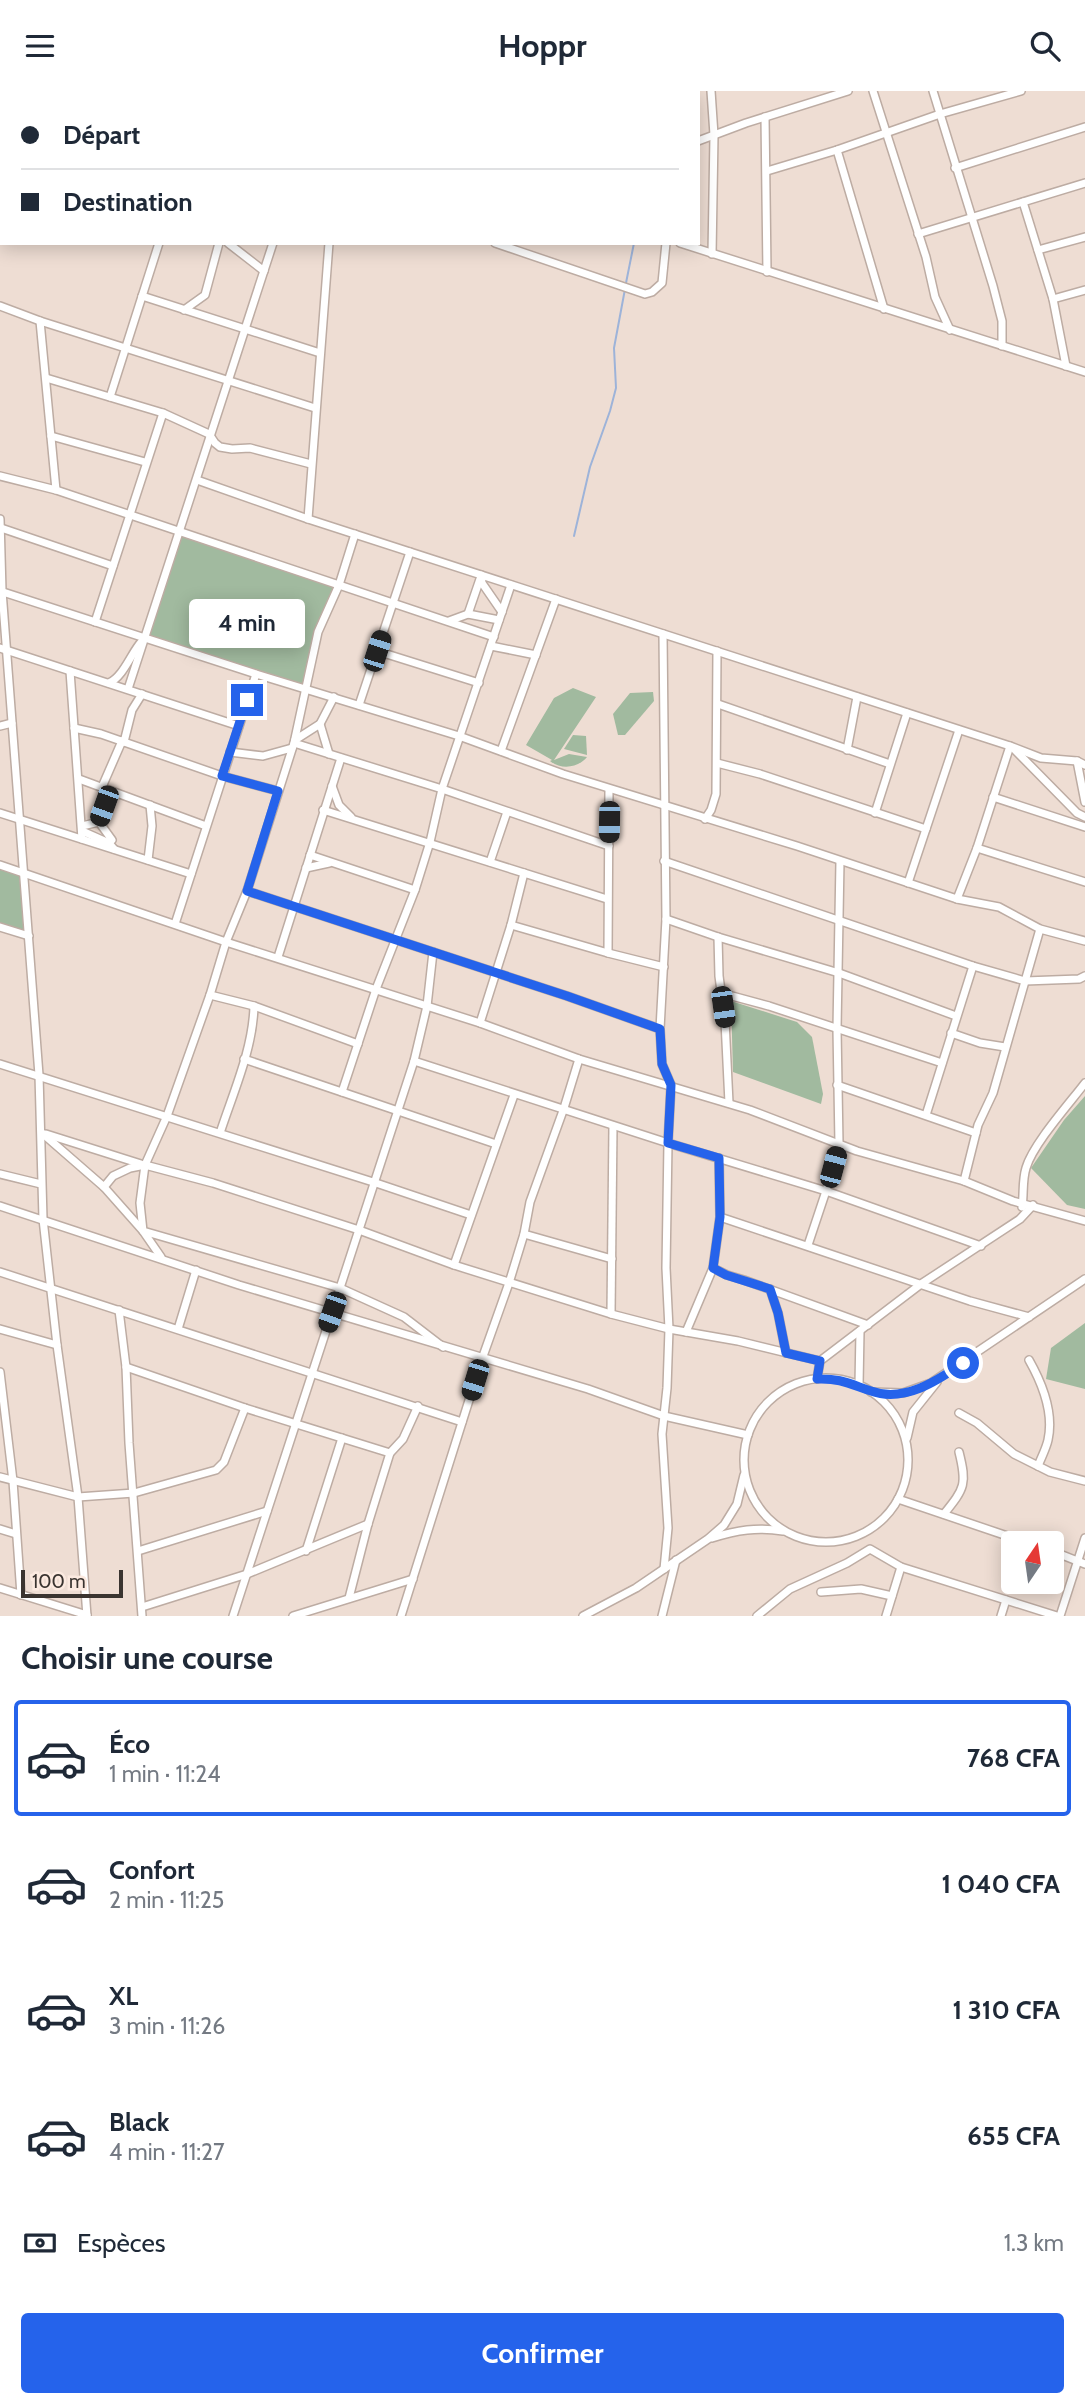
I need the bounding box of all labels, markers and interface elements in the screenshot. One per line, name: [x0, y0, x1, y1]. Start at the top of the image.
text: Hoppr: [498, 26, 587, 65]
icon: menu: [21, 27, 59, 65]
icon: search: [1026, 27, 1064, 65]
text: Départ: [63, 119, 140, 151]
text: Destination: [63, 186, 193, 218]
callout: 4 min: [189, 599, 305, 647]
text: 4 min: [218, 609, 276, 637]
car: [361, 628, 394, 674]
route end: [231, 684, 263, 716]
car: [87, 783, 122, 829]
car: [599, 801, 620, 843]
car: [710, 985, 737, 1029]
car: [818, 1144, 849, 1190]
car: [316, 1289, 349, 1335]
route start: [947, 1347, 979, 1379]
car: [459, 1357, 492, 1403]
north arrow: [1001, 1531, 1064, 1594]
map controls: [1001, 1531, 1064, 1594]
scale bar: [21, 1567, 122, 1599]
text: 100 m: [32, 1570, 86, 1593]
text: Choisir une course: [21, 1638, 273, 1677]
icon: car: [25, 1727, 88, 1790]
text: Éco: [109, 1728, 150, 1760]
text: 768 CFA: [967, 1742, 1060, 1774]
text: 1 min · 11:24: [109, 1760, 221, 1788]
icon: car: [25, 1853, 88, 1916]
text: Confort: [109, 1854, 195, 1886]
text: 1 040 CFA: [941, 1868, 1060, 1900]
text: 2 min · 11:25: [109, 1886, 224, 1914]
icon: car: [25, 1979, 88, 2042]
text: XL: [109, 1980, 138, 2012]
text: 1 310 CFA: [952, 1994, 1060, 2026]
text: 3 min · 11:26: [109, 2012, 225, 2040]
icon: car: [25, 2105, 88, 2168]
text: Black: [109, 2106, 169, 2138]
text: 655 CFA: [967, 2120, 1060, 2152]
text: 4 min · 11:27: [109, 2138, 225, 2166]
icon: cash: [21, 2224, 59, 2262]
text: Espèces: [77, 2227, 166, 2259]
text: 1.3 km: [1004, 2229, 1064, 2257]
button: Confirmer: [21, 2313, 1064, 2393]

